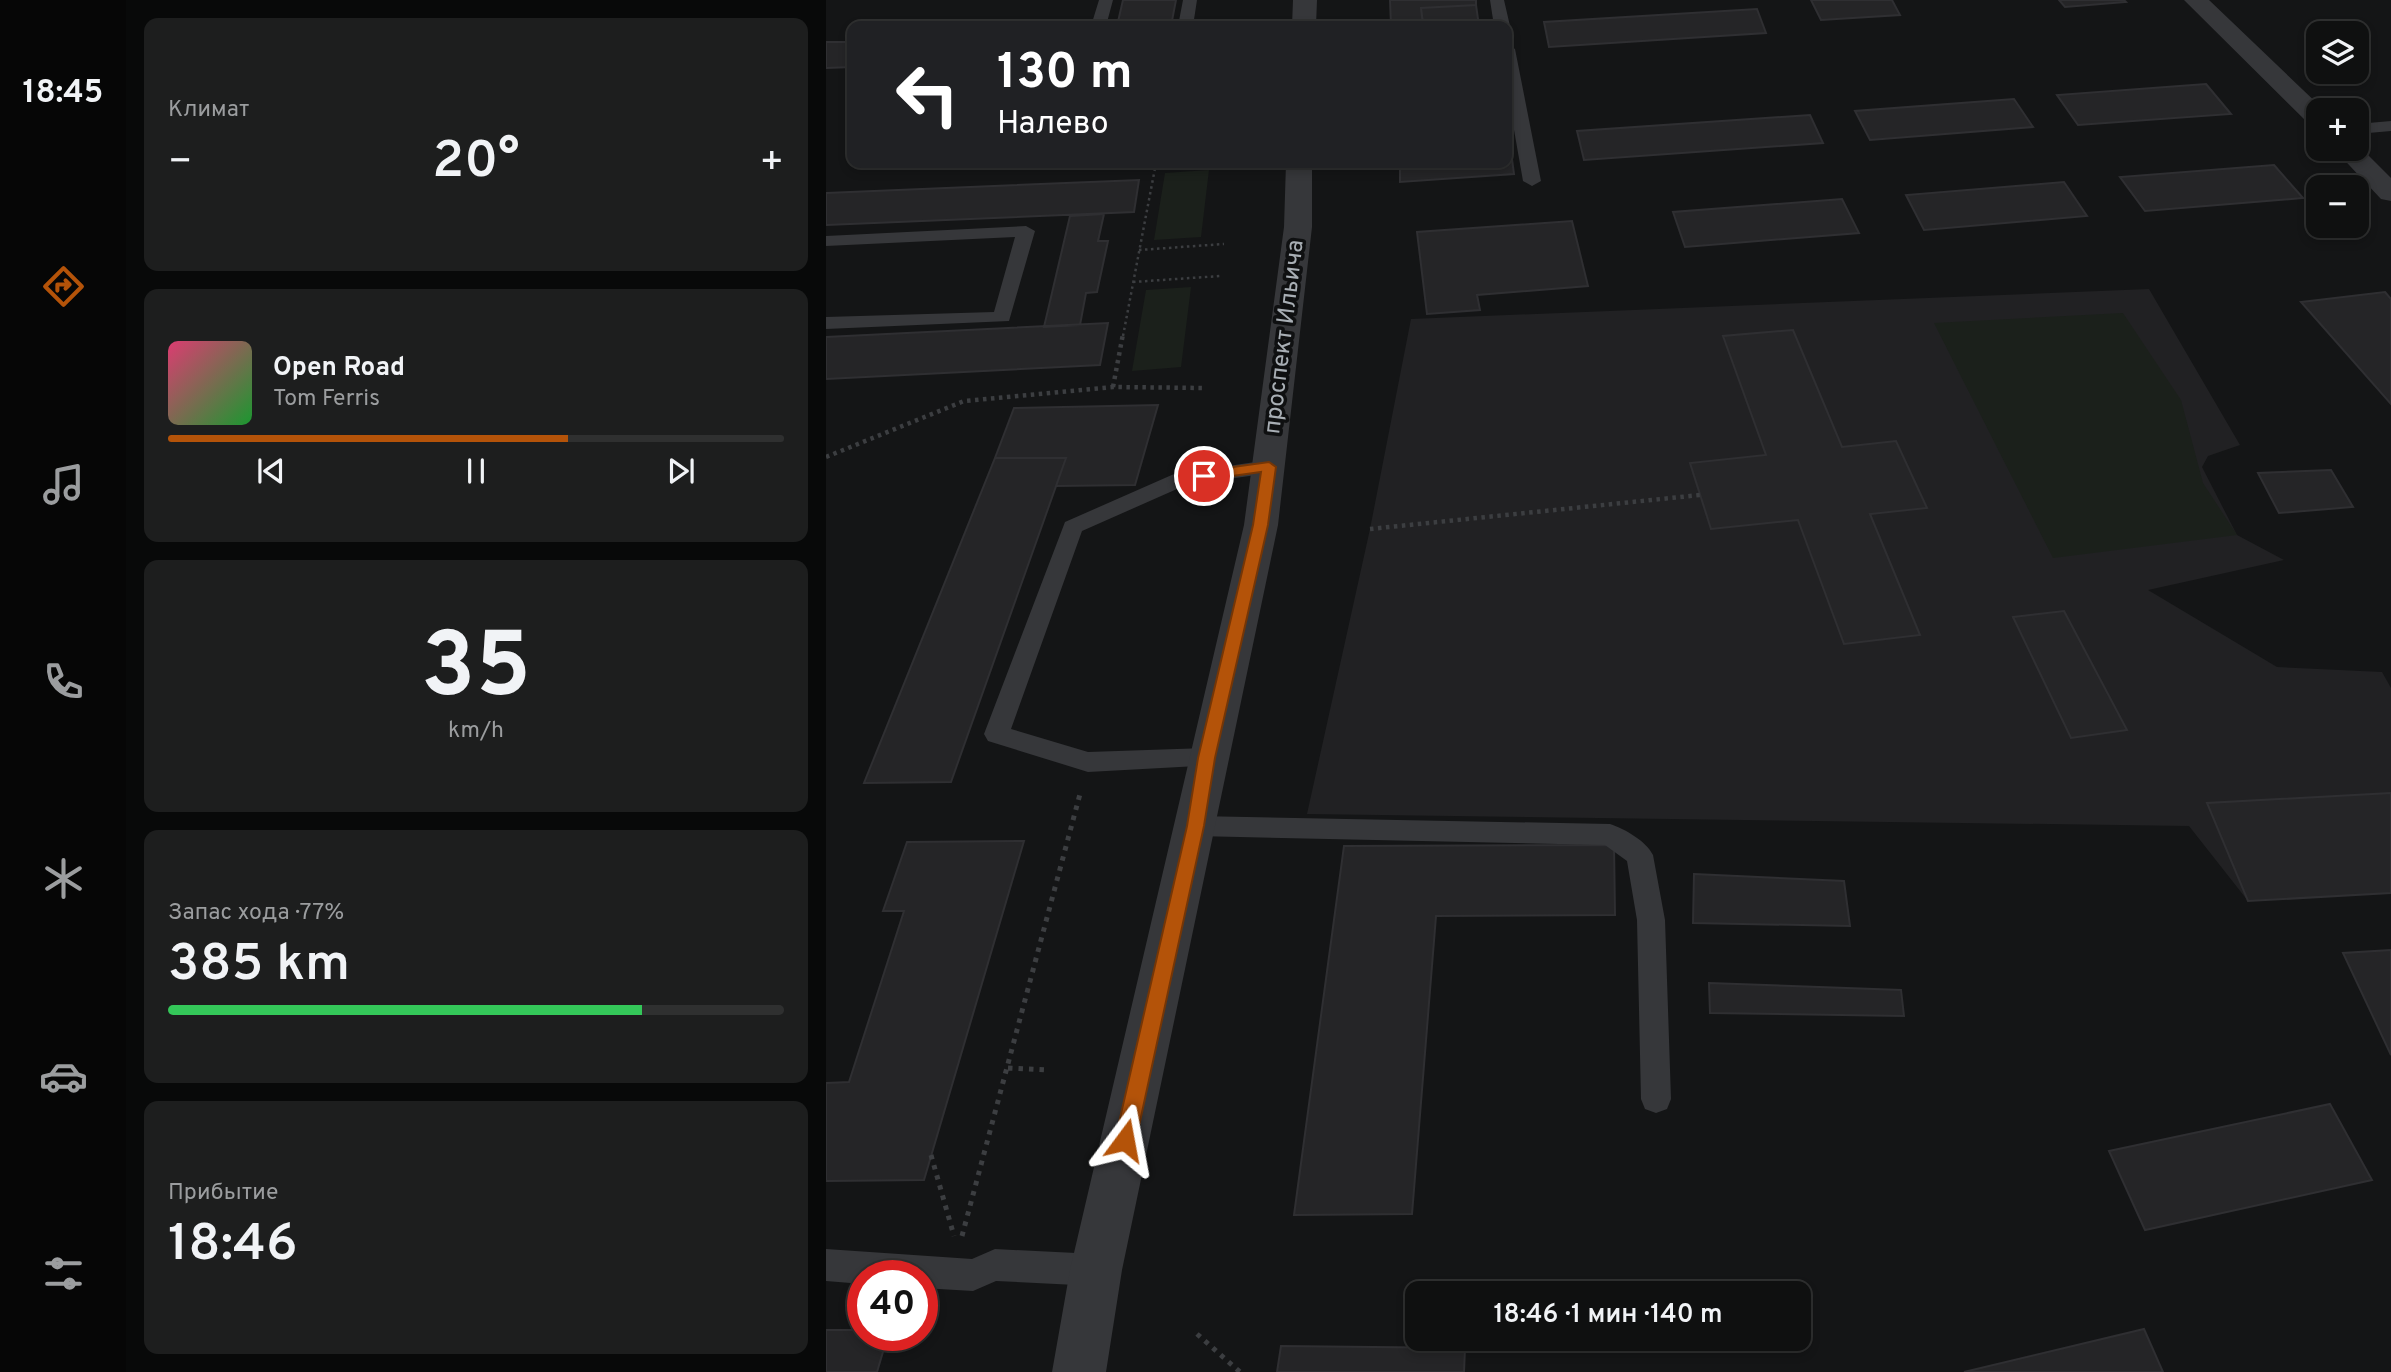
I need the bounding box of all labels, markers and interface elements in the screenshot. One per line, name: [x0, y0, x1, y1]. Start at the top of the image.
map controls: [2306, 21, 2369, 238]
button: layers: [2306, 21, 2369, 84]
text: 130 m: [997, 44, 1133, 106]
icon: left: [882, 49, 973, 140]
text: 18:45: [23, 74, 103, 114]
text: Климат: [168, 96, 249, 125]
button: +: [2306, 98, 2369, 161]
text: Налево: [997, 105, 1109, 145]
text: 20°: [432, 130, 520, 196]
text: −: [168, 139, 193, 188]
text: +: [759, 139, 784, 188]
button: −: [2306, 175, 2369, 238]
street label: проспект Ильича: [1258, 238, 1312, 436]
icon: directions: [39, 262, 88, 311]
text: Open Road: [273, 352, 405, 385]
text: Tom Ferris: [273, 385, 380, 414]
pin: [1174, 446, 1234, 506]
icon: previous: [252, 452, 290, 490]
icon: pause: [457, 452, 495, 490]
icon: next: [662, 452, 700, 490]
icon: arrive: [1185, 457, 1223, 495]
icon: music: [39, 460, 88, 509]
text: 35: [421, 614, 531, 729]
icon: phone: [39, 657, 88, 706]
text: km/h: [448, 717, 504, 746]
icon: climate: [39, 854, 88, 903]
text: Запас хода · 77%: [168, 899, 344, 928]
text: 385 km: [168, 933, 350, 999]
icon: car: [39, 1052, 88, 1101]
position arrow: [1088, 1103, 1162, 1177]
text: Прибытие: [168, 1179, 278, 1208]
text: 18:46: [168, 1213, 298, 1279]
icon: filters: [39, 1249, 88, 1298]
speed limit sign: 40: [847, 1260, 938, 1351]
text: 18:46 · 1 мин · 140 m: [1493, 1299, 1723, 1332]

